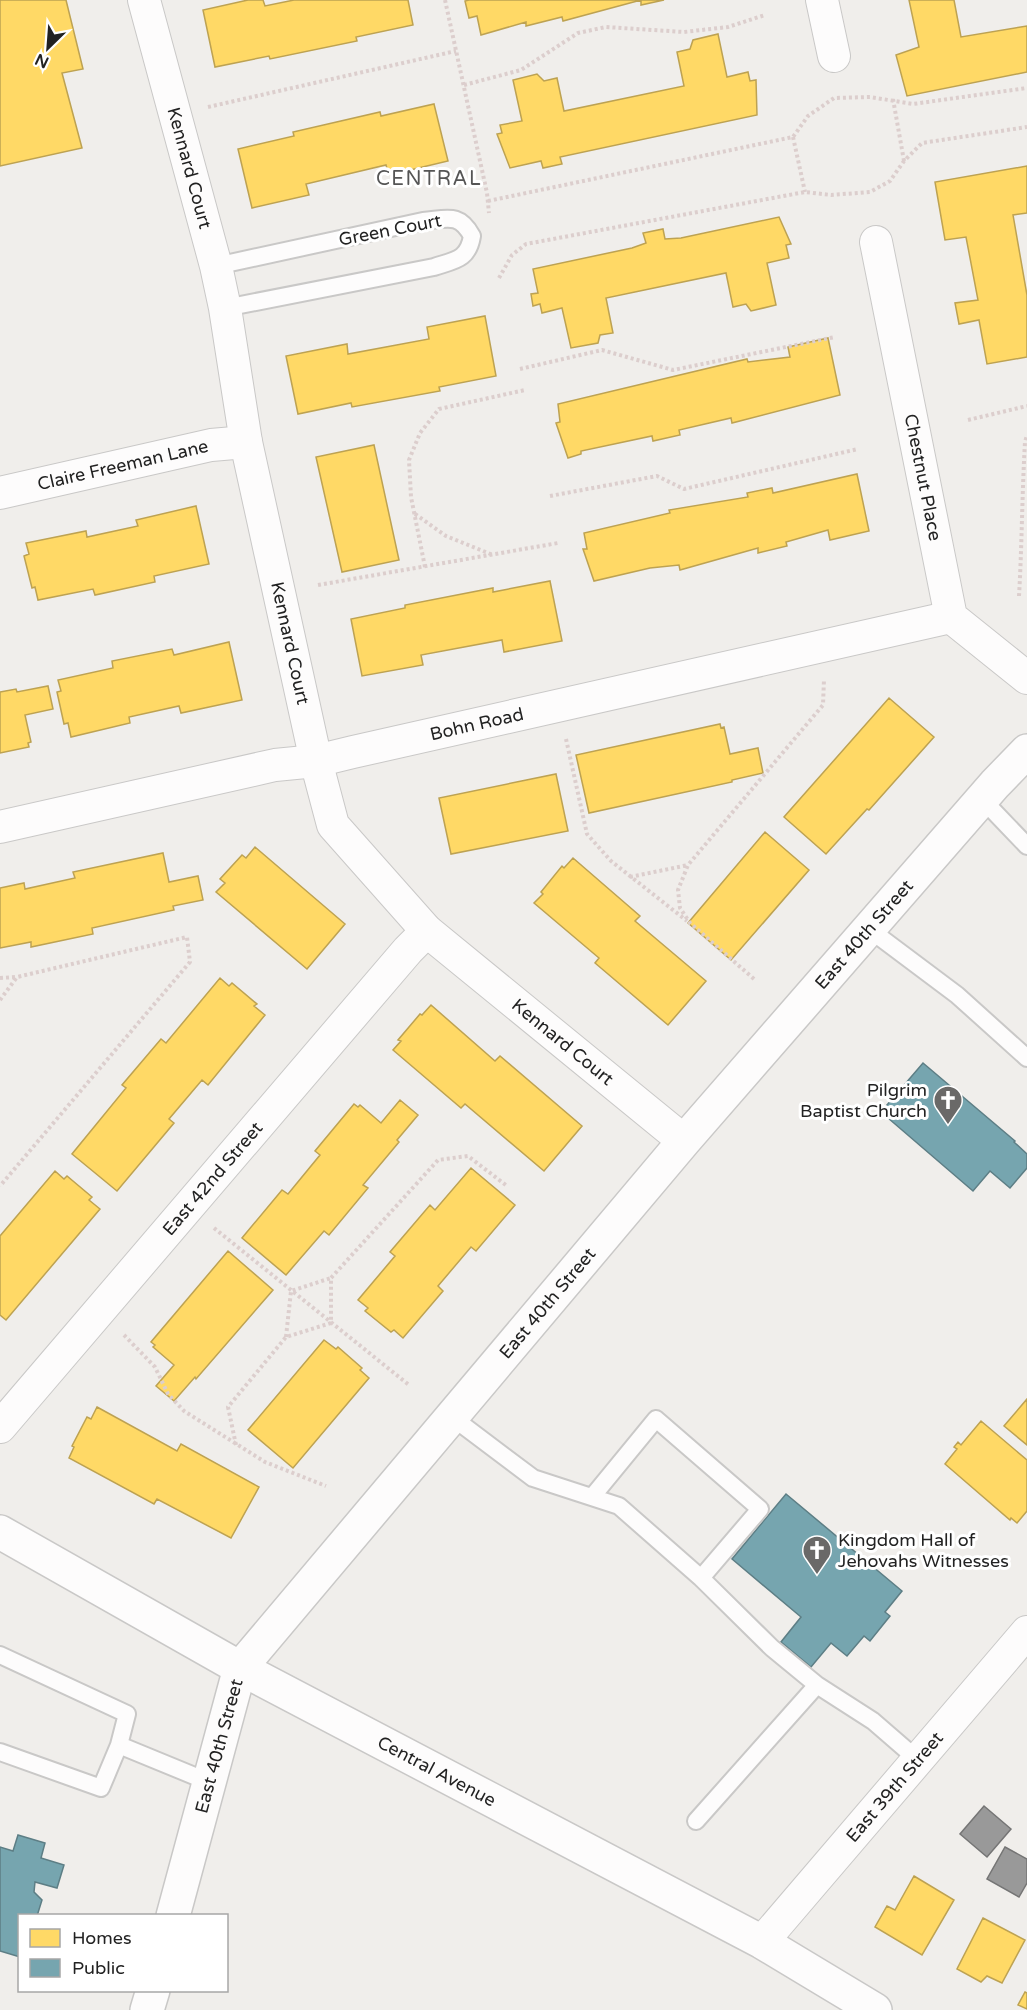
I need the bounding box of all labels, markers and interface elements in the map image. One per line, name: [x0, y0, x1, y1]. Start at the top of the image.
north arrow: [18, 18, 78, 78]
text: N: [32, 49, 52, 72]
street label: Kennard Court: [163, 105, 216, 231]
district label: CENTRAL: [376, 167, 482, 191]
street label: Green Court: [337, 209, 443, 251]
street label: Chestnut Place: [900, 412, 946, 543]
street label: Claire Freeman Lane: [35, 435, 210, 495]
street label: Kennard Court: [266, 580, 314, 707]
street label: Bohn Road: [428, 703, 526, 745]
street label: East 40th Street: [810, 875, 918, 994]
street label: Kennard Court: [507, 994, 618, 1090]
place label: Pilgrim Baptist Church: [800, 1079, 927, 1122]
church icon: Pilgrim Baptist Church: [932, 1084, 964, 1126]
street label: East 42nd Street: [158, 1117, 267, 1240]
street label: East 40th Street: [494, 1243, 600, 1363]
place label: Kingdom Hall of Jehovahs Witnesses: [838, 1529, 1009, 1572]
church icon: Kingdom Hall of Jehovahs Witnesses: [801, 1534, 833, 1576]
street label: East 40th Street: [190, 1676, 248, 1816]
street label: East 39th Street: [841, 1727, 948, 1847]
street label: Central Avenue: [374, 1731, 500, 1811]
legend: [18, 1914, 228, 1992]
text: Homes: [72, 1927, 132, 1949]
text: Public: [72, 1957, 125, 1979]

